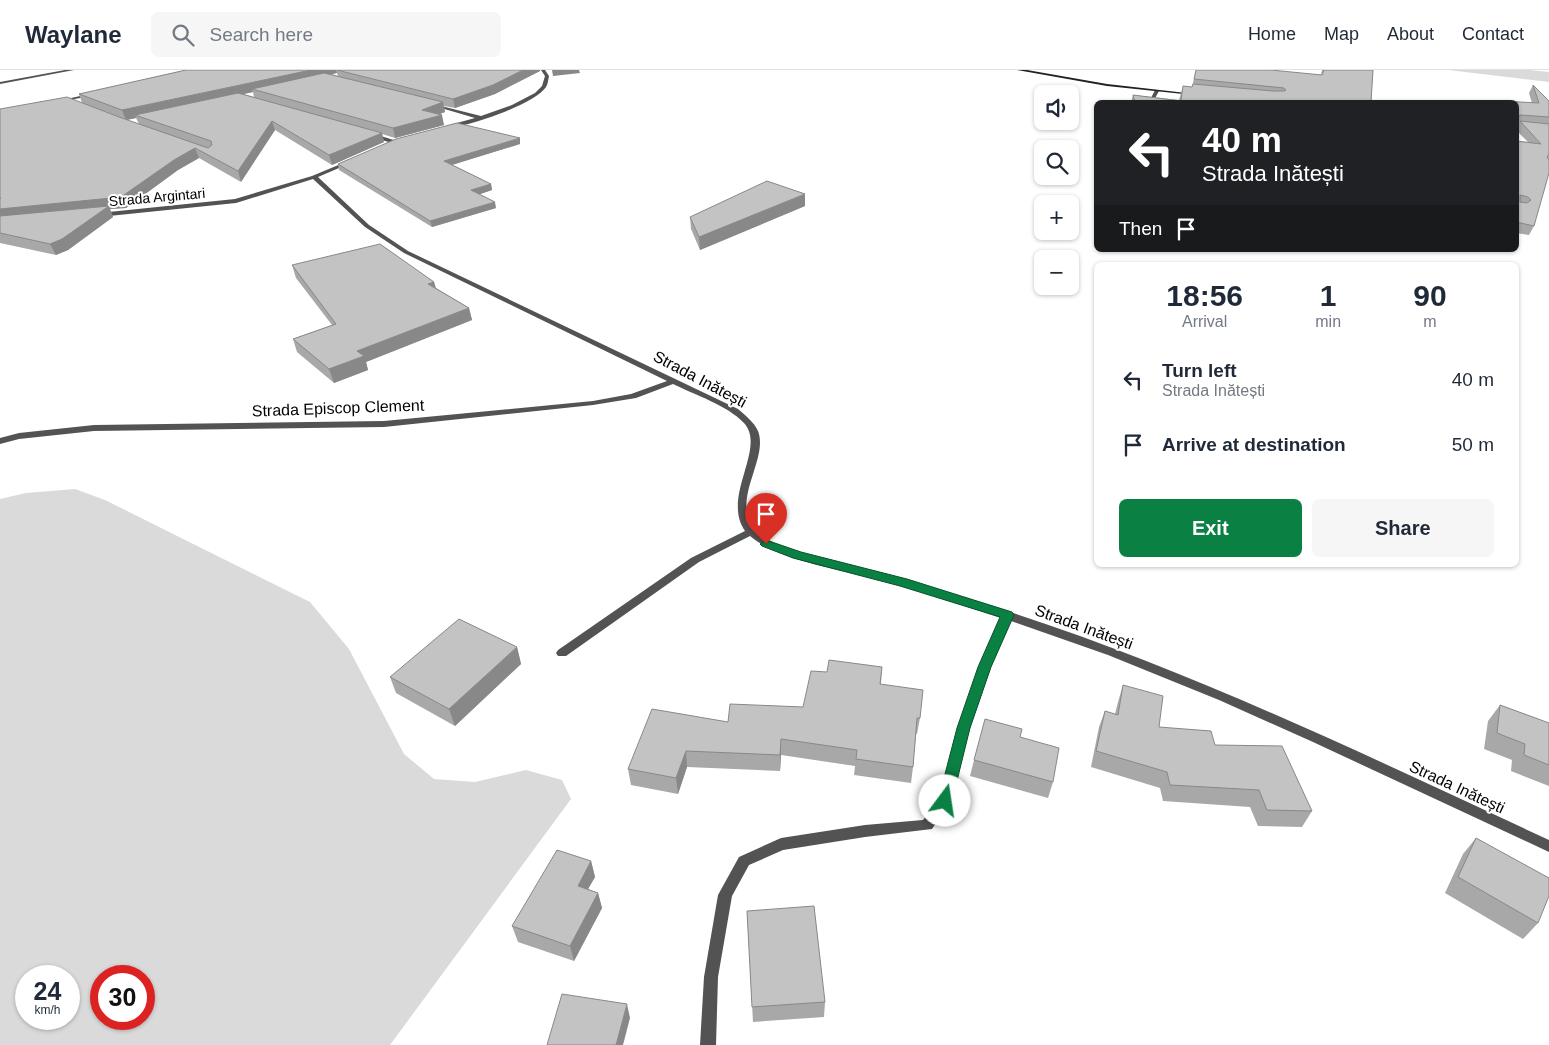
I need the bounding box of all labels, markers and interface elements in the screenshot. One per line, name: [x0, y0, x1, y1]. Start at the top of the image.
search box: [151, 12, 501, 57]
text: Waylane: [25, 21, 121, 48]
icon: search: [169, 21, 197, 49]
text: Search here: [209, 24, 313, 45]
text: Home: [1248, 24, 1296, 44]
text: Map: [1324, 24, 1359, 44]
text: About: [1387, 24, 1434, 44]
text: Contact: [1462, 24, 1524, 44]
map controls: [1034, 85, 1079, 295]
button: sound: [1034, 85, 1079, 130]
icon: left: [1119, 120, 1184, 185]
text: 40 m: [1202, 120, 1282, 159]
button: search: [1034, 140, 1079, 185]
text: Strada Inătești: [1202, 161, 1344, 186]
street label: Strada Argintari: [108, 185, 206, 209]
button: +: [1034, 195, 1079, 240]
icon: arrive: [1172, 215, 1200, 243]
text: Then: [1119, 218, 1162, 239]
button: −: [1034, 250, 1079, 295]
text: 18:56: [1166, 279, 1243, 312]
text: 1: [1320, 279, 1337, 312]
text: 90: [1413, 279, 1447, 312]
text: Arrival: [1182, 313, 1227, 330]
text: min: [1315, 313, 1341, 330]
text: m: [1423, 313, 1437, 330]
street label: Strada Inătești: [650, 347, 750, 411]
text: Turn left: [1162, 360, 1237, 381]
icon: left: [1119, 366, 1147, 394]
text: 40 m: [1452, 369, 1494, 390]
text: Strada Inătești: [1162, 382, 1265, 399]
street label: Strada Episcop Clement: [251, 396, 425, 420]
icon: arrive: [1119, 431, 1147, 459]
text: Arrive at destination: [1162, 434, 1346, 455]
text: 50 m: [1452, 434, 1494, 455]
pin: [745, 493, 787, 544]
button: Exit: [1119, 499, 1302, 557]
button: Share: [1312, 499, 1494, 557]
icon: arrive: [752, 500, 780, 528]
street label: Strada Inătești: [1033, 601, 1135, 653]
street label: Strada Inătești: [1407, 757, 1507, 817]
position arrow: [918, 774, 970, 826]
speed limit sign: 30: [90, 965, 155, 1030]
text: 24: [34, 977, 61, 1005]
text: km/h: [34, 1003, 61, 1017]

